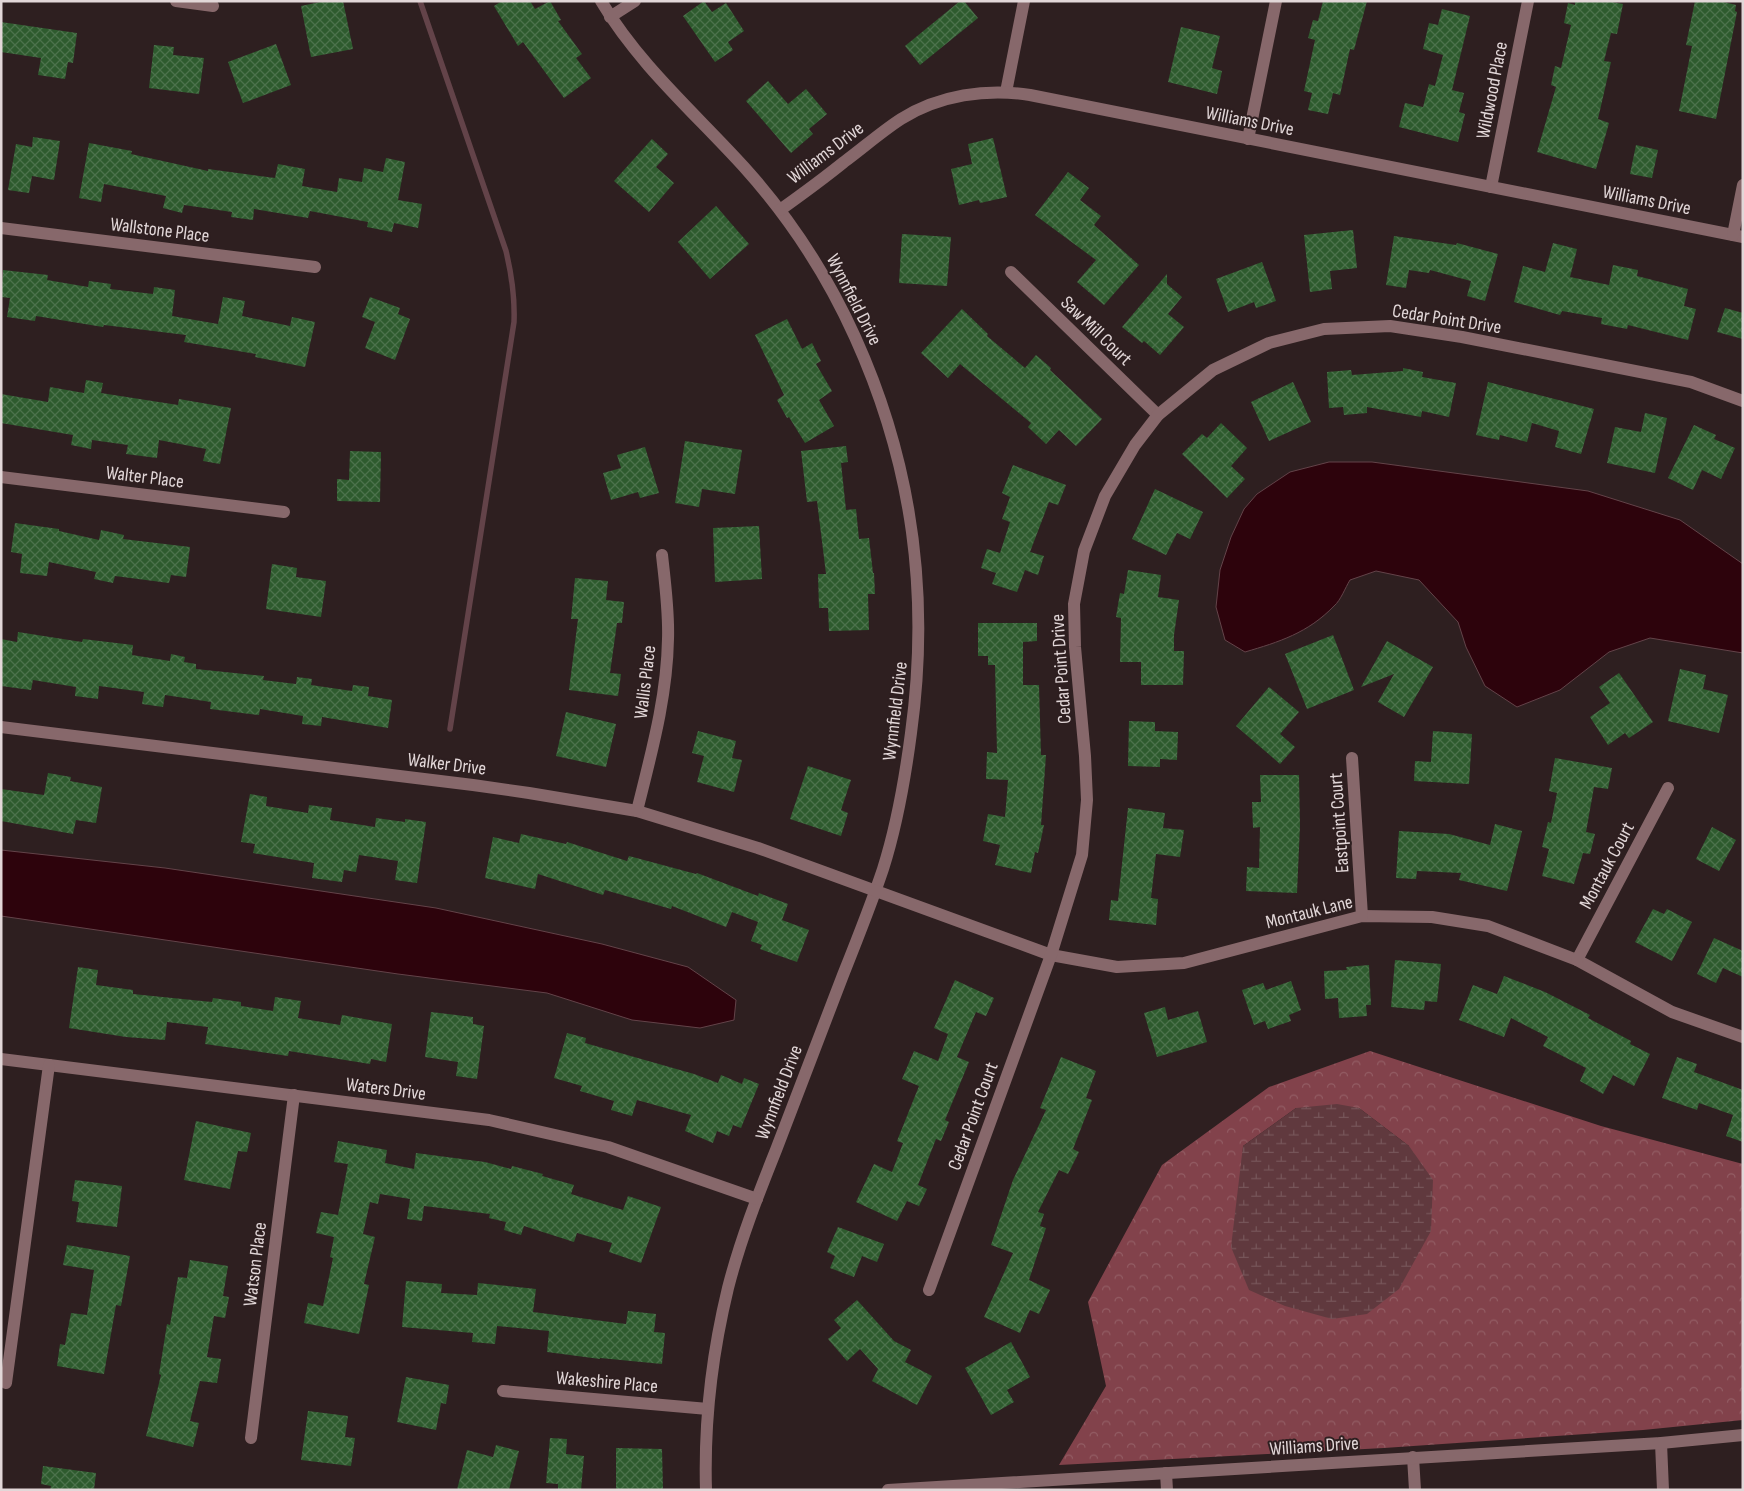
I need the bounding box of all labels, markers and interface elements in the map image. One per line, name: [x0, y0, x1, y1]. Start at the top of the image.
street label: Wildwood Place: [1472, 40, 1513, 141]
street label: Williams Drive: [1204, 102, 1296, 141]
street label: Williams Drive: [783, 117, 869, 189]
street label: Williams Drive: [1601, 181, 1693, 220]
street label: Wallstone Place: [109, 213, 211, 248]
street label: Wynnfield Drive: [821, 250, 886, 349]
street label: Saw Mill Court: [1055, 291, 1137, 371]
street label: Cedar Point Drive: [1391, 300, 1503, 339]
street label: Walter Place: [104, 461, 185, 494]
street label: Cedar Point Drive: [1046, 613, 1077, 725]
street label: Wallis Place: [630, 644, 661, 720]
street label: Wynnfield Drive: [878, 660, 913, 762]
street label: Walker Drive: [406, 748, 487, 781]
street label: Eastpoint Court: [1325, 772, 1354, 874]
street label: Montauk Court: [1575, 818, 1640, 913]
street label: Montauk Lane: [1264, 891, 1355, 934]
street label: Wynnfield Drive: [751, 1042, 808, 1143]
street label: Cedar Point Court: [943, 1059, 1004, 1174]
street label: Waters Drive: [344, 1073, 427, 1106]
street label: Watson Place: [239, 1221, 272, 1308]
street label: Wakeshire Place: [555, 1367, 659, 1398]
street label: Williams Drive: [1269, 1432, 1360, 1461]

